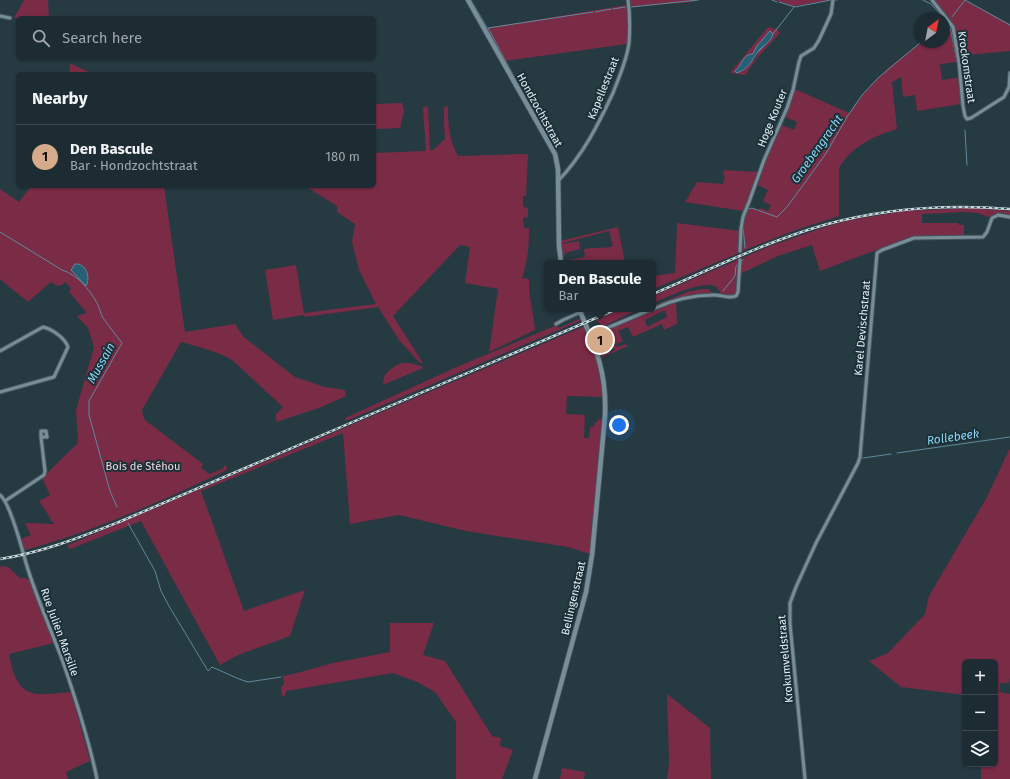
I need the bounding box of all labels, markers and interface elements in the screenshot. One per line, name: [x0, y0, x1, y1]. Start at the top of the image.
north arrow: [914, 12, 950, 48]
search box: [16, 16, 376, 60]
icon: search: [30, 27, 52, 49]
text: Search here: [62, 29, 142, 47]
street label: Krockomstraat: [955, 30, 978, 104]
street label: Kapellestraat: [585, 55, 622, 121]
street label: Hondzochtstraat: [514, 71, 565, 150]
street label: Hoge Kouter: [755, 87, 790, 149]
text: Nearby: [32, 88, 87, 109]
water label: Groebengracht: [788, 112, 846, 186]
text: Den Bascule: [70, 140, 153, 158]
text: 1: [42, 149, 48, 164]
text: 180 m: [325, 149, 360, 164]
text: Bar · Hondzochtstraat: [70, 158, 198, 173]
popup: [544, 260, 656, 312]
text: Den Bascule: [558, 270, 642, 288]
street label: Karel Devischstraat: [852, 280, 873, 376]
text: Bar: [558, 288, 578, 303]
pin: 1: [587, 325, 613, 355]
water label: Mussain: [84, 340, 118, 386]
your location: [609, 415, 629, 435]
water label: Rollebeek: [926, 426, 981, 448]
park label: Bois de Stéhou: [106, 460, 180, 473]
street label: Bellingenstraat: [559, 560, 588, 636]
street label: Rue Julien Marsille: [38, 586, 81, 678]
street label: Krokumveldstraat: [775, 614, 796, 703]
map controls: [962, 659, 998, 767]
button: +: [962, 659, 998, 695]
button: −: [962, 695, 998, 731]
button: layers: [962, 731, 998, 767]

